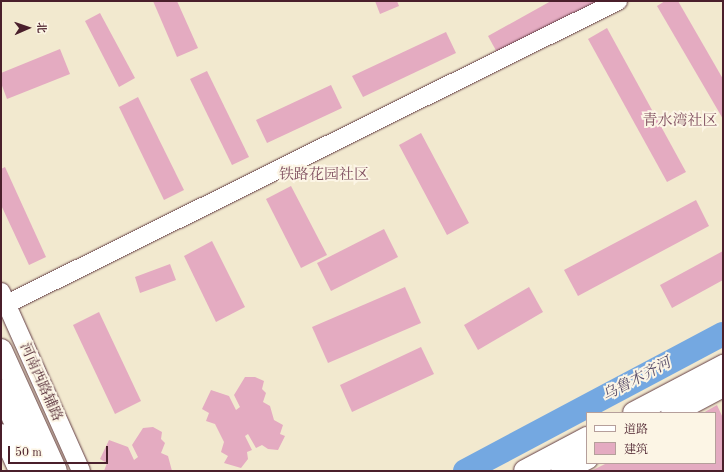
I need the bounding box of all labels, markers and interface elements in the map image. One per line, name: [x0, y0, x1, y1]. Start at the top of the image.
north arrow: [8, 8, 48, 48]
text: 北: [35, 22, 46, 33]
district label: 青水湾社区: [643, 113, 717, 131]
district label: 铁路花园社区: [279, 167, 369, 185]
street label: 河南西路辅路: [16, 340, 66, 424]
water label: 乌鲁木齐河: [600, 354, 674, 406]
legend: [586, 412, 716, 464]
text: 道路: [624, 424, 648, 436]
scale bar: [10, 438, 110, 464]
text: 建筑: [624, 444, 648, 456]
text: 50 m: [15, 447, 42, 459]

